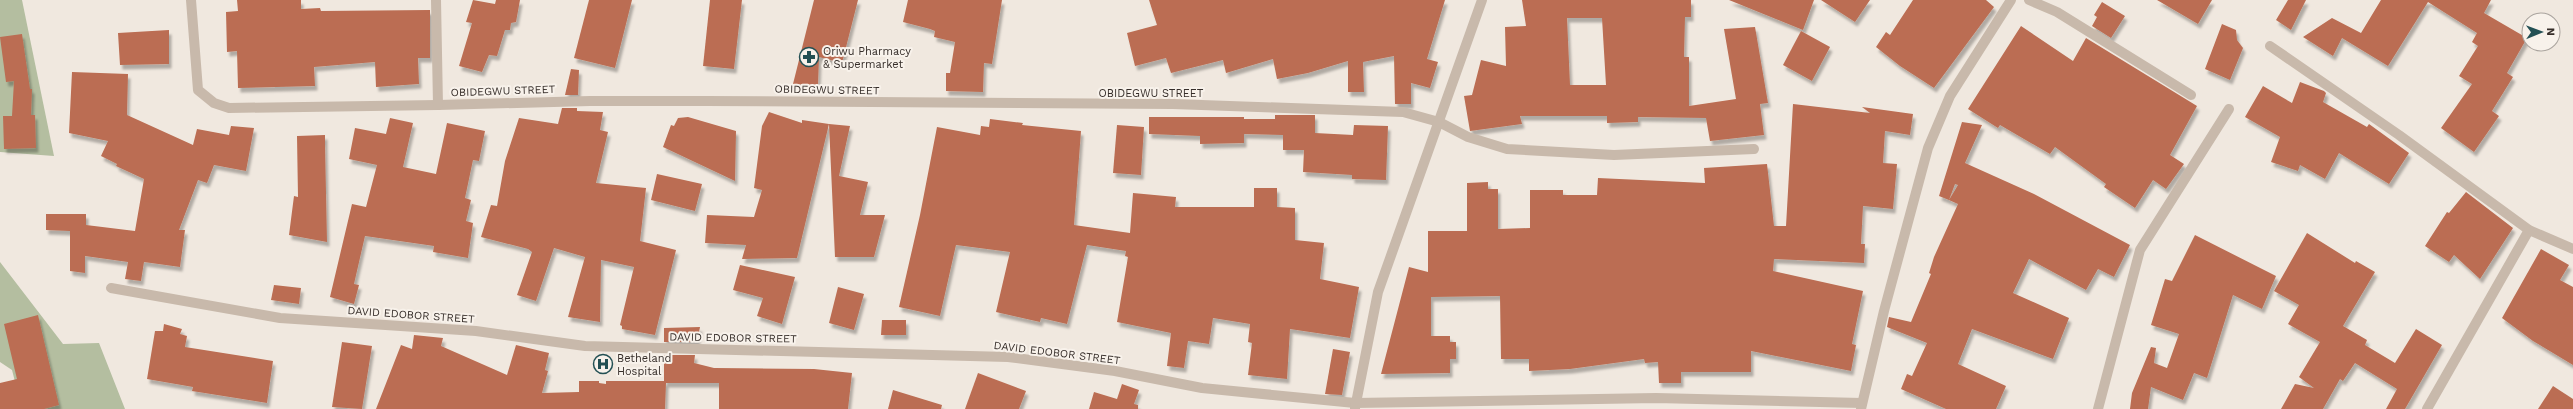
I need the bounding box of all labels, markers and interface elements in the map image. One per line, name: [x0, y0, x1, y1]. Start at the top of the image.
north arrow: [2521, 12, 2561, 52]
text: N: [2544, 28, 2557, 36]
place label: Oriwu Pharmacy & Supermarket: [823, 45, 911, 71]
pharmacy icon: Oriwu Pharmacy & Supermarket: [798, 46, 820, 68]
street label: OBIDEGWU STREET: [450, 83, 556, 99]
street label: OBIDEGWU STREET: [774, 83, 880, 97]
street label: OBIDEGWU STREET: [1099, 87, 1204, 100]
street label: DAVID EDOBOR STREET: [347, 304, 475, 326]
street label: DAVID EDOBOR STREET: [669, 330, 797, 346]
street label: DAVID EDOBOR STREET: [993, 339, 1121, 367]
place label: Betheland Hospital: [617, 352, 671, 378]
hospital icon: Betheland Hospital: [592, 353, 614, 375]

